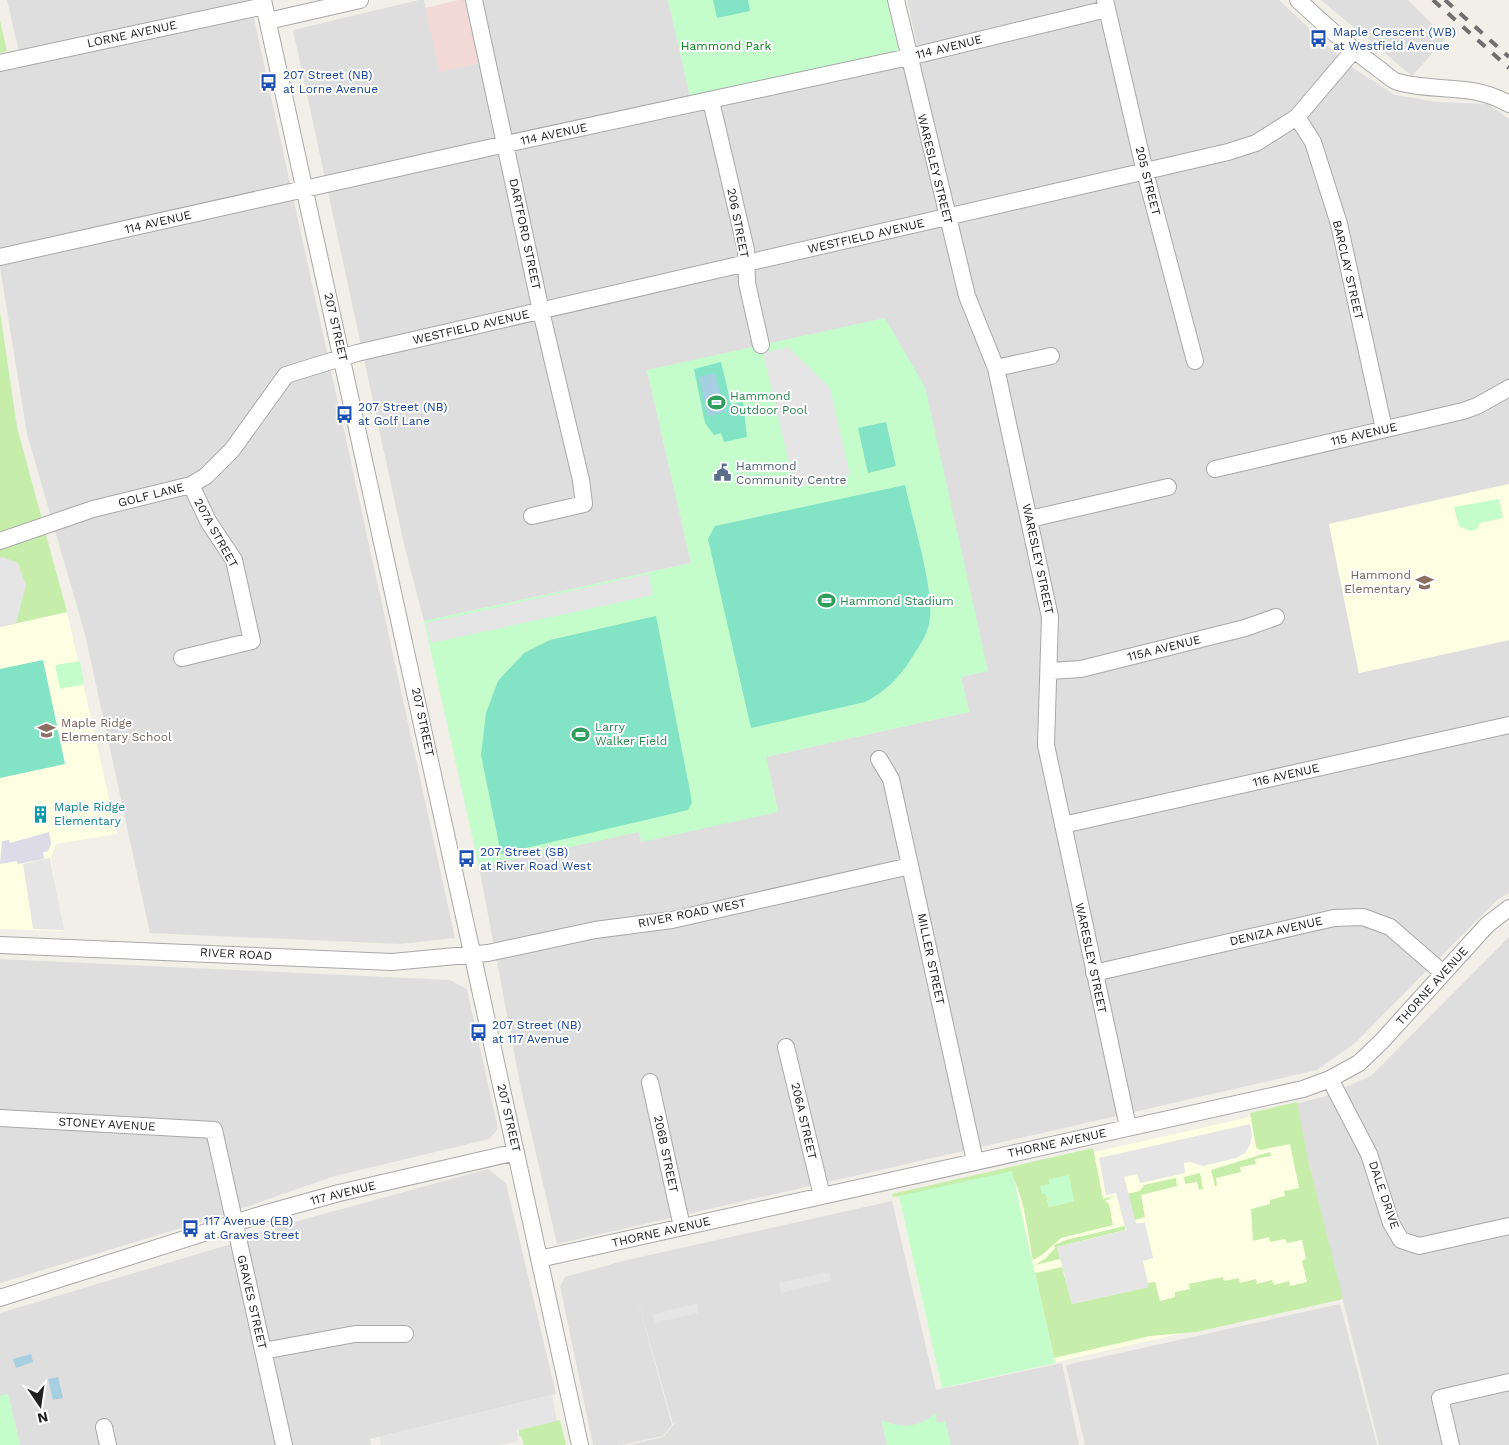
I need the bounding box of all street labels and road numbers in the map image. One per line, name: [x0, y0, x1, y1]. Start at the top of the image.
street label: LORNE AVENUE: [86, 18, 179, 50]
street label: 114 AVENUE: [914, 32, 984, 62]
street label: WARESLEY STREET: [915, 113, 955, 225]
street label: 114 AVENUE: [519, 120, 589, 148]
street label: 205 STREET: [1133, 145, 1163, 217]
street label: DARTFORD STREET: [506, 177, 544, 291]
street label: 206 STREET: [724, 187, 752, 259]
street label: 114 AVENUE: [123, 207, 193, 236]
street label: WESTFIELD AVENUE: [806, 216, 926, 256]
street label: BARCLAY STREET: [1330, 219, 1366, 321]
street label: 207 STREET: [321, 291, 351, 363]
street label: WESTFIELD AVENUE: [411, 307, 531, 347]
street label: 115 AVENUE: [1330, 420, 1399, 448]
street label: GOLF LANE: [117, 480, 186, 510]
street label: 207A STREET: [191, 496, 241, 570]
street label: WARESLEY STREET: [1019, 502, 1057, 616]
street label: 115A AVENUE: [1126, 632, 1202, 664]
street label: 207 STREET: [409, 686, 437, 758]
street label: 116 AVENUE: [1251, 760, 1321, 789]
street label: RIVER ROAD WEST: [637, 896, 747, 930]
street label: WARESLEY STREET: [1072, 901, 1110, 1015]
street label: MILLER STREET: [914, 912, 948, 1006]
street label: DENIZA AVENUE: [1228, 913, 1324, 948]
street label: THORNE AVENUE: [1393, 944, 1471, 1028]
street label: RIVER ROAD: [200, 945, 272, 963]
street label: 206A STREET: [788, 1081, 820, 1161]
street label: 207 STREET: [494, 1082, 524, 1154]
street label: STONEY AVENUE: [58, 1114, 156, 1134]
street label: 206B STREET: [651, 1114, 681, 1194]
street label: THORNE AVENUE: [1006, 1126, 1108, 1160]
street label: DALE DRIVE: [1366, 1159, 1402, 1231]
street label: 117 AVENUE: [309, 1178, 378, 1208]
street label: THORNE AVENUE: [610, 1214, 712, 1250]
street label: GRAVES STREET: [234, 1254, 270, 1350]

